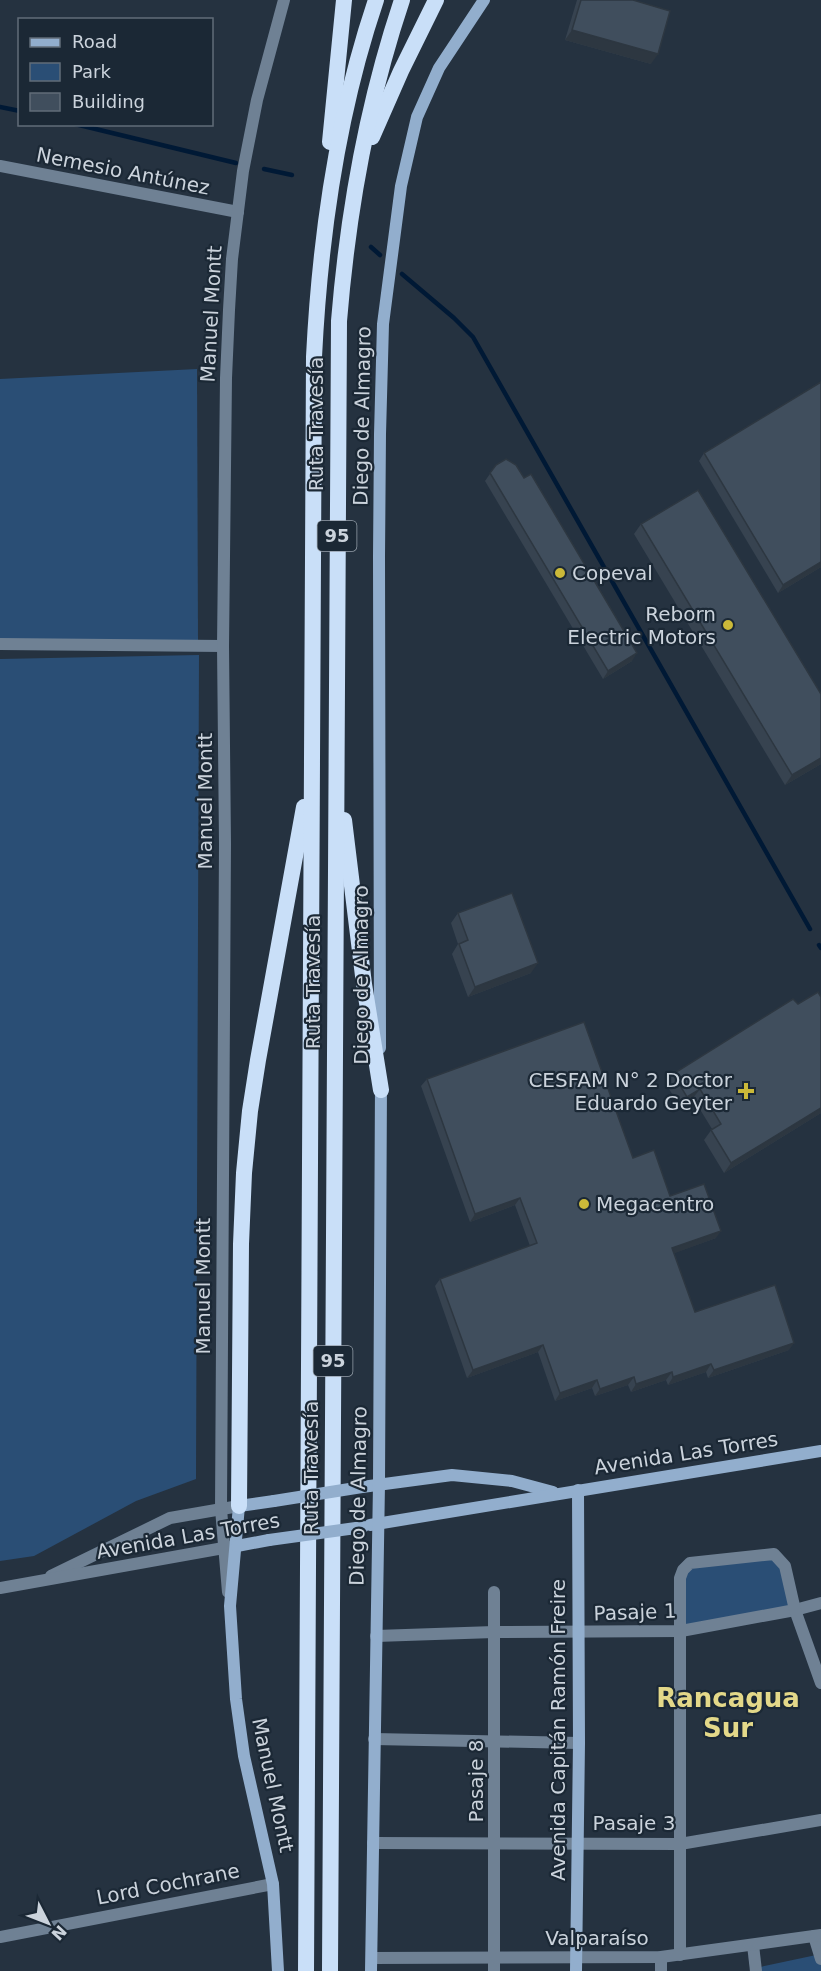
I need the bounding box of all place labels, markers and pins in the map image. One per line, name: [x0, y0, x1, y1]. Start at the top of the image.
place label: Copeval: [572, 561, 653, 585]
marker: Copeval: [553, 566, 567, 580]
place label: Reborn Electric Motors: [567, 602, 716, 649]
marker: Reborn Electric Motors: [721, 618, 735, 632]
place label: CESFAM N° 2 Doctor Eduardo Geyter: [528, 1068, 733, 1115]
marker: CESFAM N° 2 Doctor Eduardo Geyter: [737, 1082, 755, 1100]
place label: Megacentro: [596, 1192, 714, 1216]
marker: Megacentro: [577, 1197, 591, 1211]

